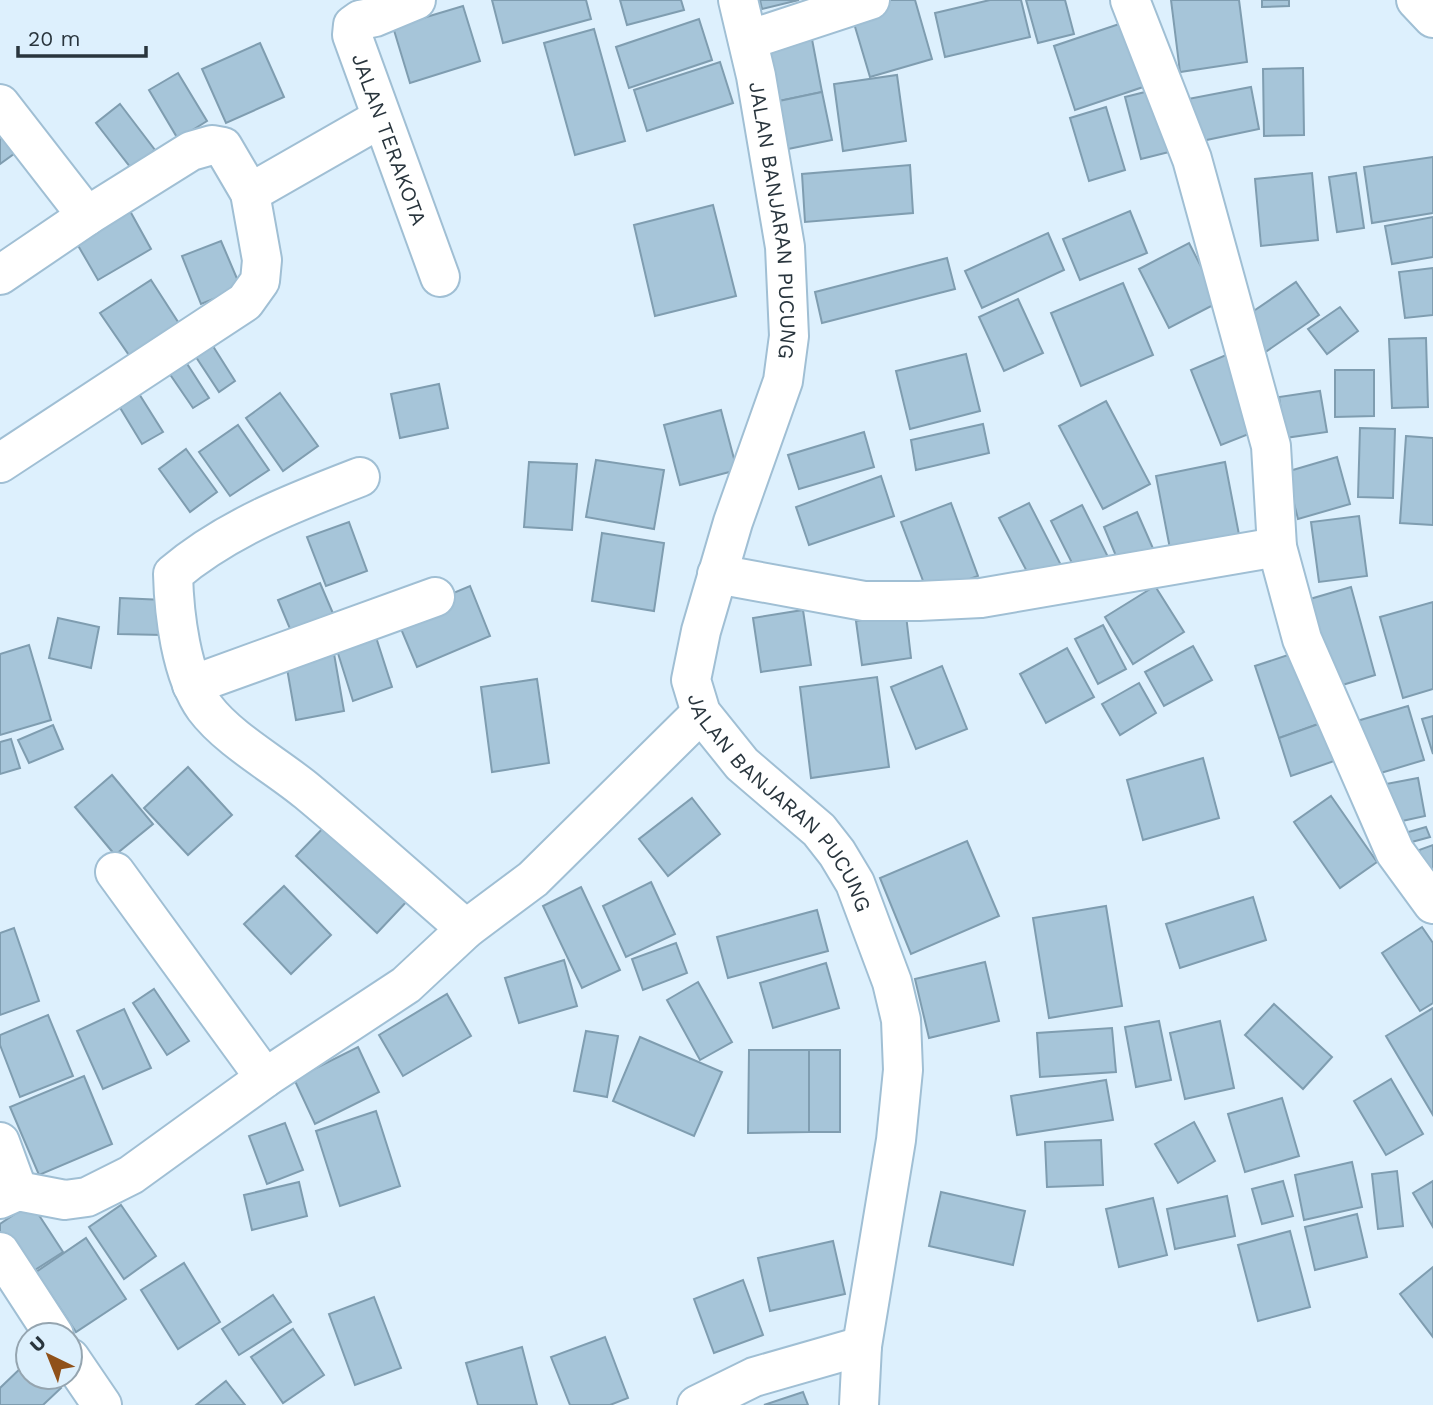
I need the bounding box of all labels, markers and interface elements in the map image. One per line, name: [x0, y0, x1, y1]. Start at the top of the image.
scale bar: [18, 14, 145, 58]
text: 20 m: [28, 26, 80, 51]
street label: JALAN TERAKOTA: [347, 50, 432, 228]
street label: JALAN BANJARAN PUCUNG: [745, 80, 802, 361]
street label: JALAN BANJARAN PUCUNG: [683, 690, 877, 915]
north arrow: [14, 1321, 84, 1391]
text: U: [25, 1331, 51, 1357]

